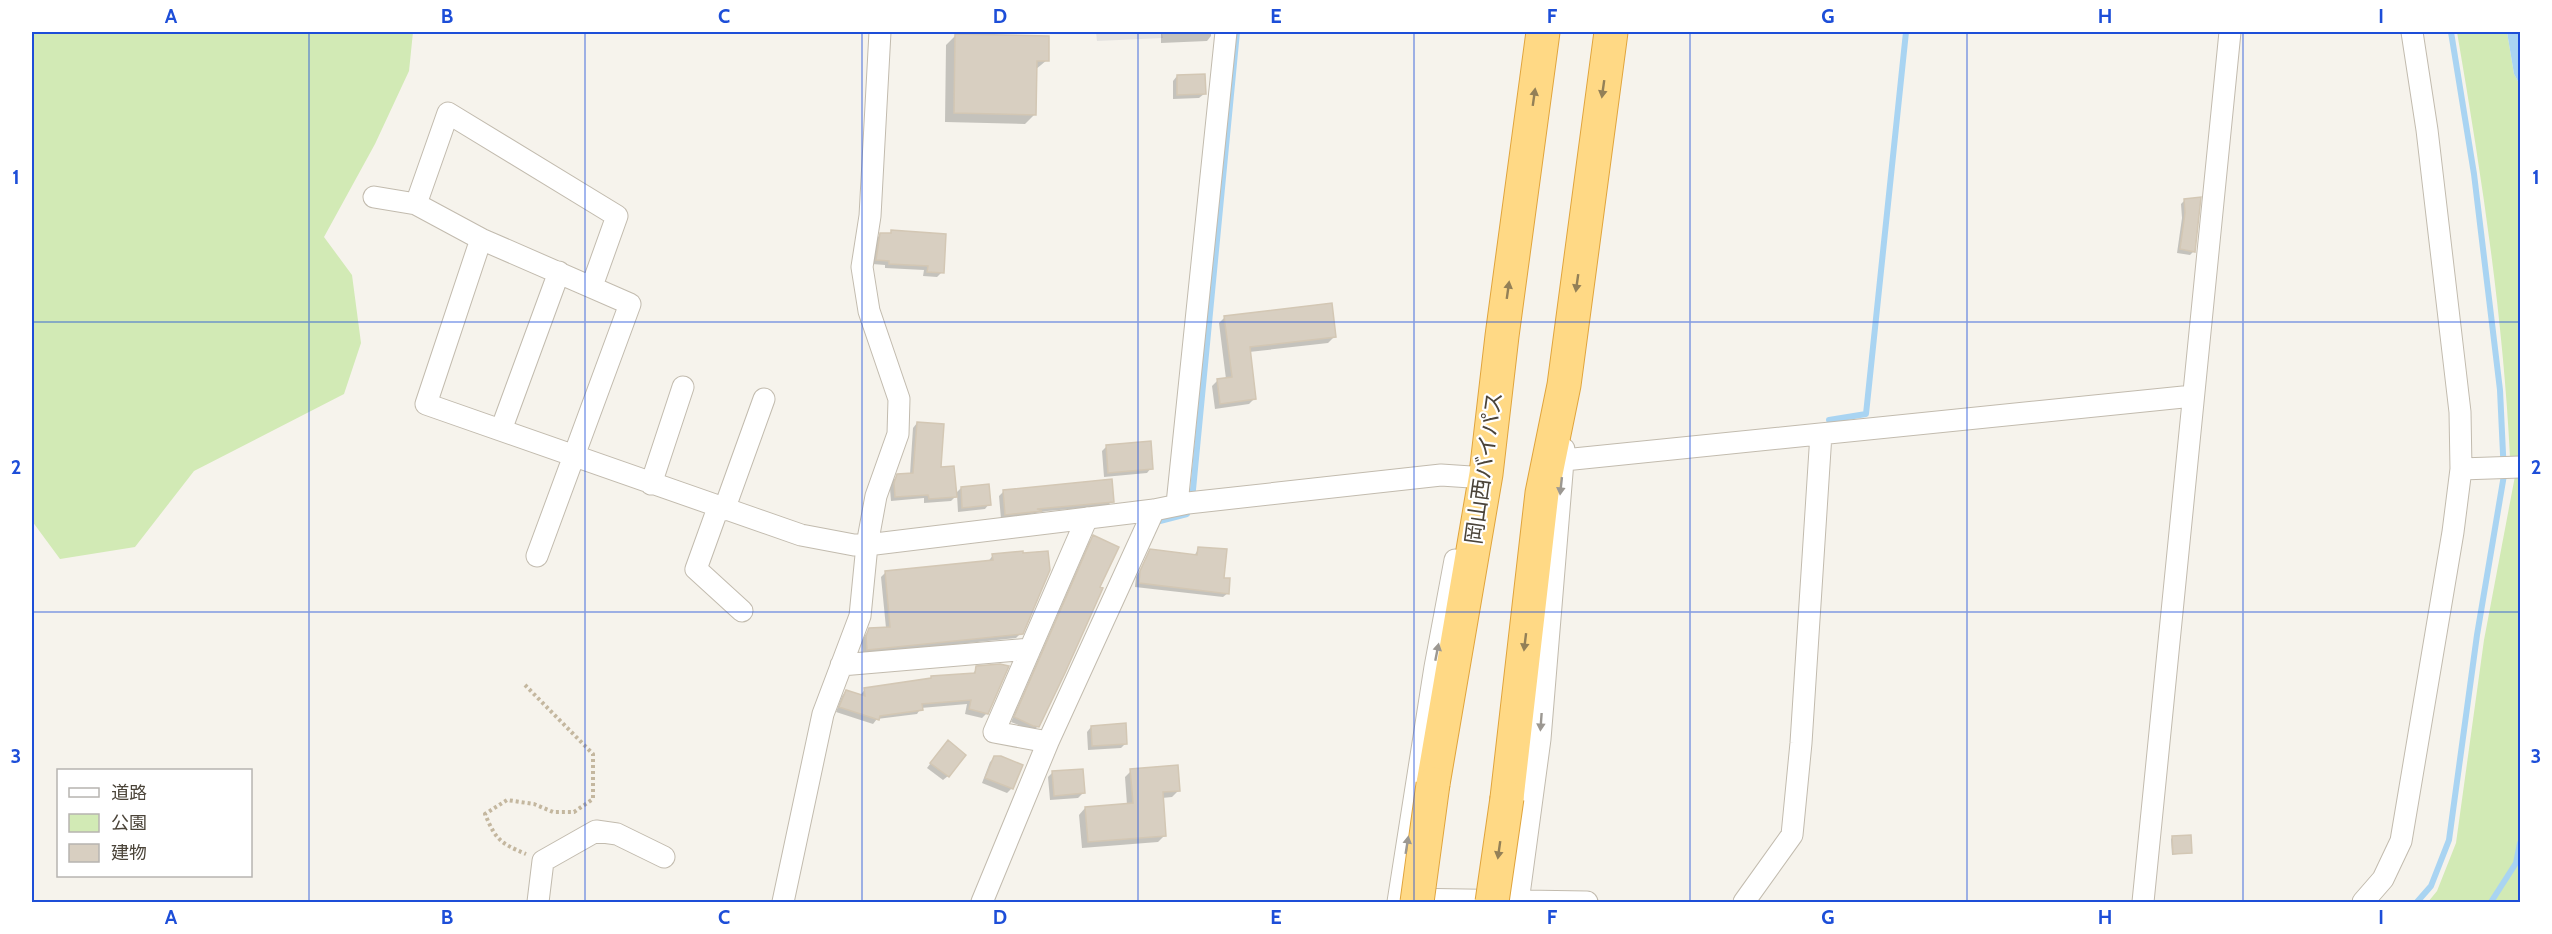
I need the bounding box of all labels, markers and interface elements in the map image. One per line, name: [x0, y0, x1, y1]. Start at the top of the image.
text: A: [165, 4, 178, 28]
text: B: [441, 4, 453, 28]
text: C: [718, 4, 730, 28]
text: D: [993, 4, 1007, 28]
text: E: [1270, 4, 1282, 28]
text: F: [1547, 4, 1558, 28]
text: G: [1821, 4, 1835, 28]
text: H: [2098, 4, 2112, 28]
text: I: [2378, 4, 2384, 28]
one-way arrow: [1599, 80, 1608, 99]
one-way arrow: [1530, 87, 1539, 106]
text: 1: [12, 165, 20, 189]
text: 1: [2532, 165, 2540, 189]
one-way arrow: [1573, 273, 1582, 292]
one-way arrow: [1503, 280, 1512, 299]
street label: 岡山西バイパス: [1460, 390, 1508, 546]
text: 2: [11, 455, 21, 479]
text: 2: [2531, 455, 2541, 479]
one-way arrow: [1556, 476, 1566, 495]
one-way arrow: [1520, 632, 1530, 651]
one-way arrow: [1433, 642, 1442, 661]
one-way arrow: [1537, 712, 1546, 731]
text: 3: [11, 744, 21, 768]
text: 3: [2531, 744, 2541, 768]
legend: [57, 769, 252, 877]
text: 道路: [111, 782, 147, 804]
text: 公園: [111, 812, 147, 834]
one-way arrow: [1403, 835, 1412, 854]
one-way arrow: [1495, 841, 1504, 860]
text: 建物: [111, 842, 147, 864]
text: A: [165, 905, 178, 929]
text: B: [441, 905, 453, 929]
text: C: [718, 905, 730, 929]
text: D: [993, 905, 1007, 929]
text: E: [1270, 905, 1282, 929]
text: F: [1547, 905, 1558, 929]
text: G: [1821, 905, 1835, 929]
text: H: [2098, 905, 2112, 929]
text: I: [2378, 905, 2384, 929]

